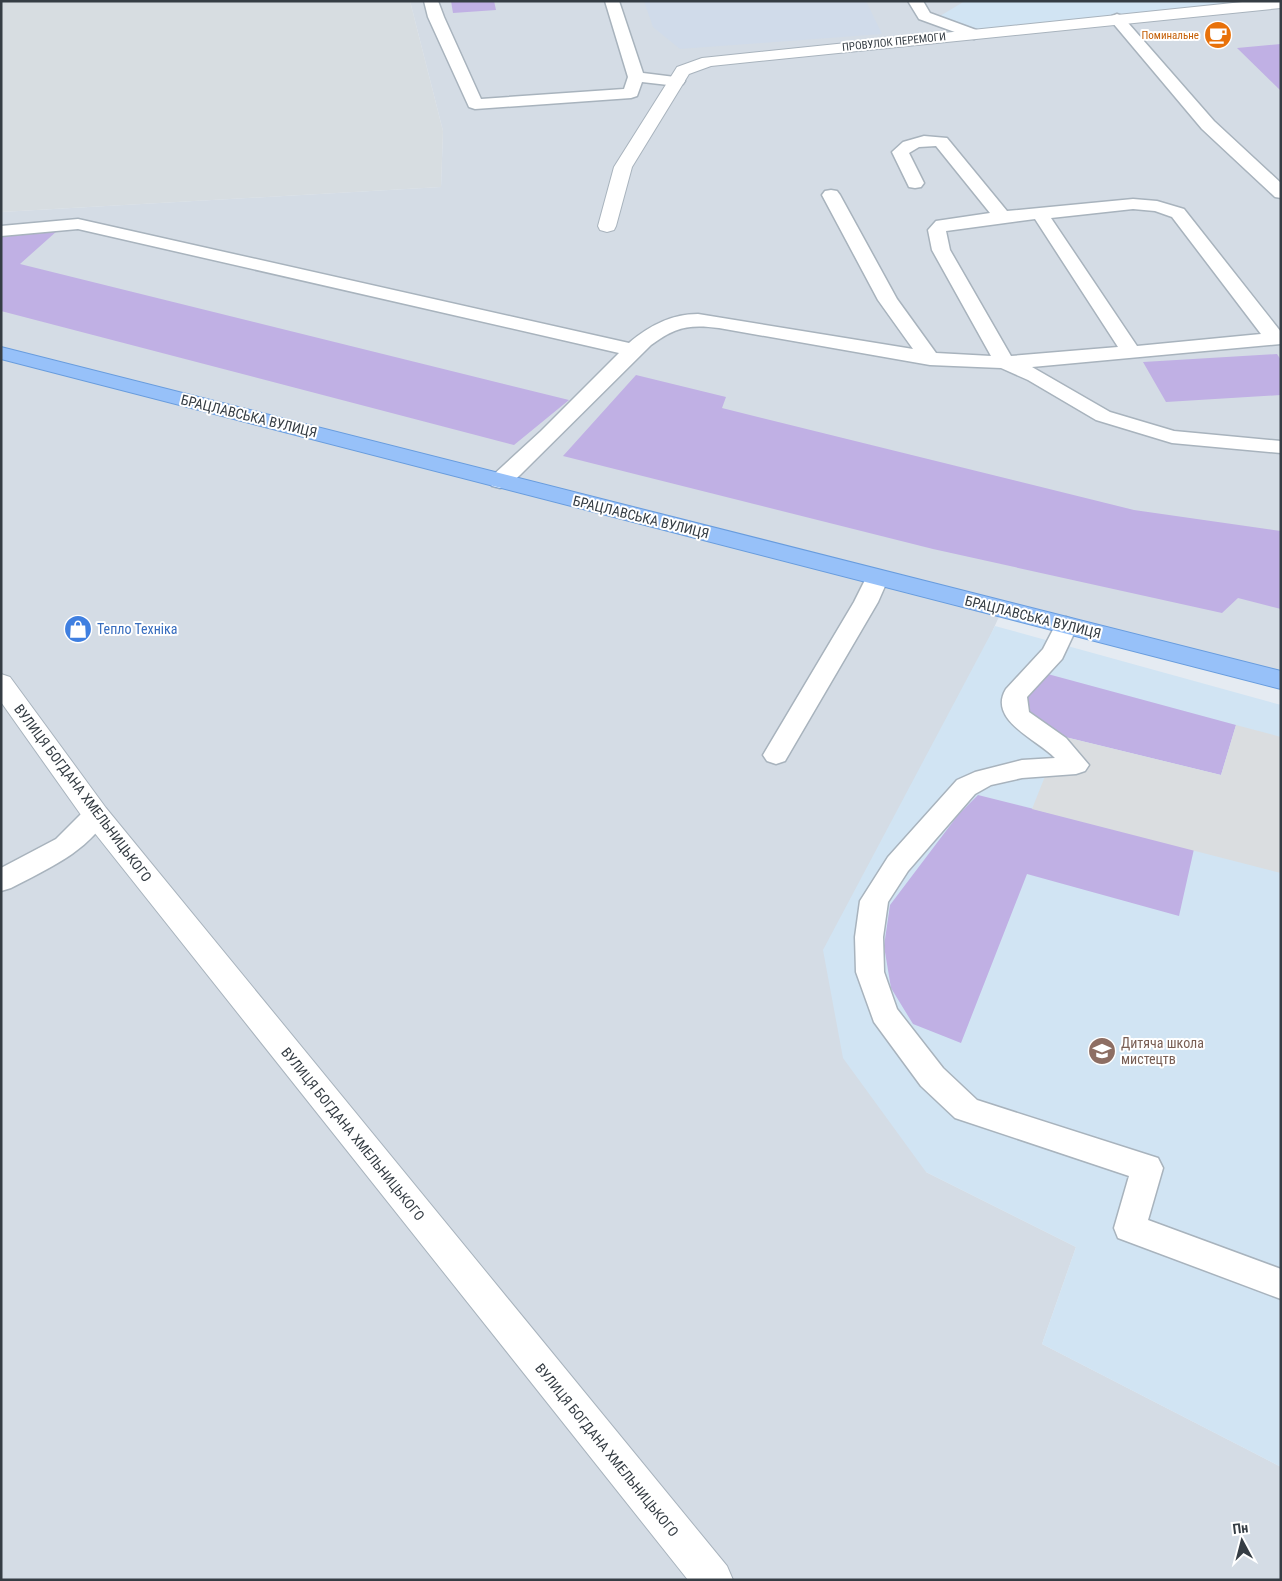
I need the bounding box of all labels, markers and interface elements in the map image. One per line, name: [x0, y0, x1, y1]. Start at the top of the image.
cafe icon: Поминальне: [1203, 20, 1233, 50]
place label: Поминальне: [1141, 29, 1199, 42]
street label: ПРОВУЛОК ПЕРЕМОГИ: [841, 30, 947, 54]
street label: БРАЦЛАВСЬКА ВУЛИЦЯ: [179, 391, 319, 441]
street label: БРАЦЛАВСЬКА ВУЛИЦЯ: [571, 492, 711, 542]
street label: БРАЦЛАВСЬКА ВУЛИЦЯ: [963, 592, 1103, 642]
shop icon: Тепло Техніка: [63, 614, 93, 644]
place label: Тепло Техніка: [97, 621, 178, 637]
street label: ВУЛИЦЯ БОГДАНА ХМЕЛЬНИЦЬКОГО: [11, 701, 155, 885]
place label: Дитяча школа мистецтв: [1121, 1035, 1204, 1067]
school or university icon: Дитяча школа мистецтв: [1087, 1036, 1117, 1066]
street label: ВУЛИЦЯ БОГДАНА ХМЕЛЬНИЦЬКОГО: [278, 1044, 428, 1224]
street label: ВУЛИЦЯ БОГДАНА ХМЕЛЬНИЦЬКОГО: [532, 1360, 682, 1540]
north arrow: [1217, 1516, 1267, 1566]
text: Пн: [1232, 1519, 1249, 1537]

